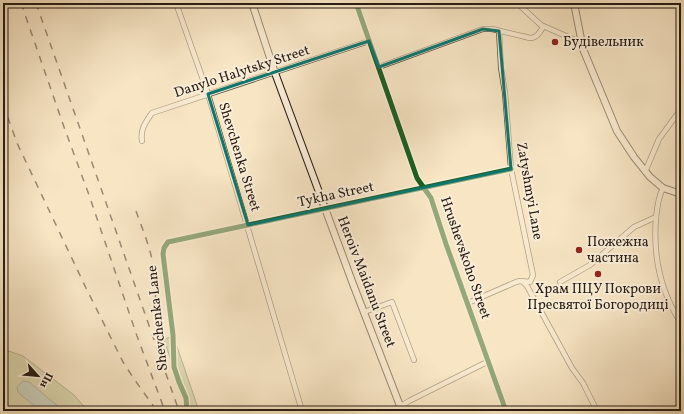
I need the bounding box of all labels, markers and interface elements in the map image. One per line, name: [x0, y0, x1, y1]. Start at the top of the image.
place label: Будівельник: [563, 33, 644, 52]
marker: Будівельник: [550, 37, 560, 47]
street label: Danylo Halytsky Street: [172, 41, 312, 103]
street label: Shevchenka Street: [213, 100, 265, 214]
street label: Zatyshmyi Lane: [511, 141, 547, 242]
street label: Tykha Street: [296, 178, 376, 212]
street label: Hrushevskoho Street: [435, 194, 495, 322]
street label: Heroiv Maidanu Street: [332, 214, 400, 351]
place label: Пожежна частина: [587, 233, 649, 268]
marker: Пожежна частина: [574, 245, 584, 255]
street label: Shevchenka Lane: [143, 264, 173, 372]
marker: Храм ПЦУ Покрови Пресвятої Богородиці: [593, 269, 603, 279]
place label: Храм ПЦУ Покрови Пресвятої Богородиці: [527, 280, 669, 315]
north arrow: [18, 356, 58, 396]
text: Пн: [35, 369, 56, 390]

